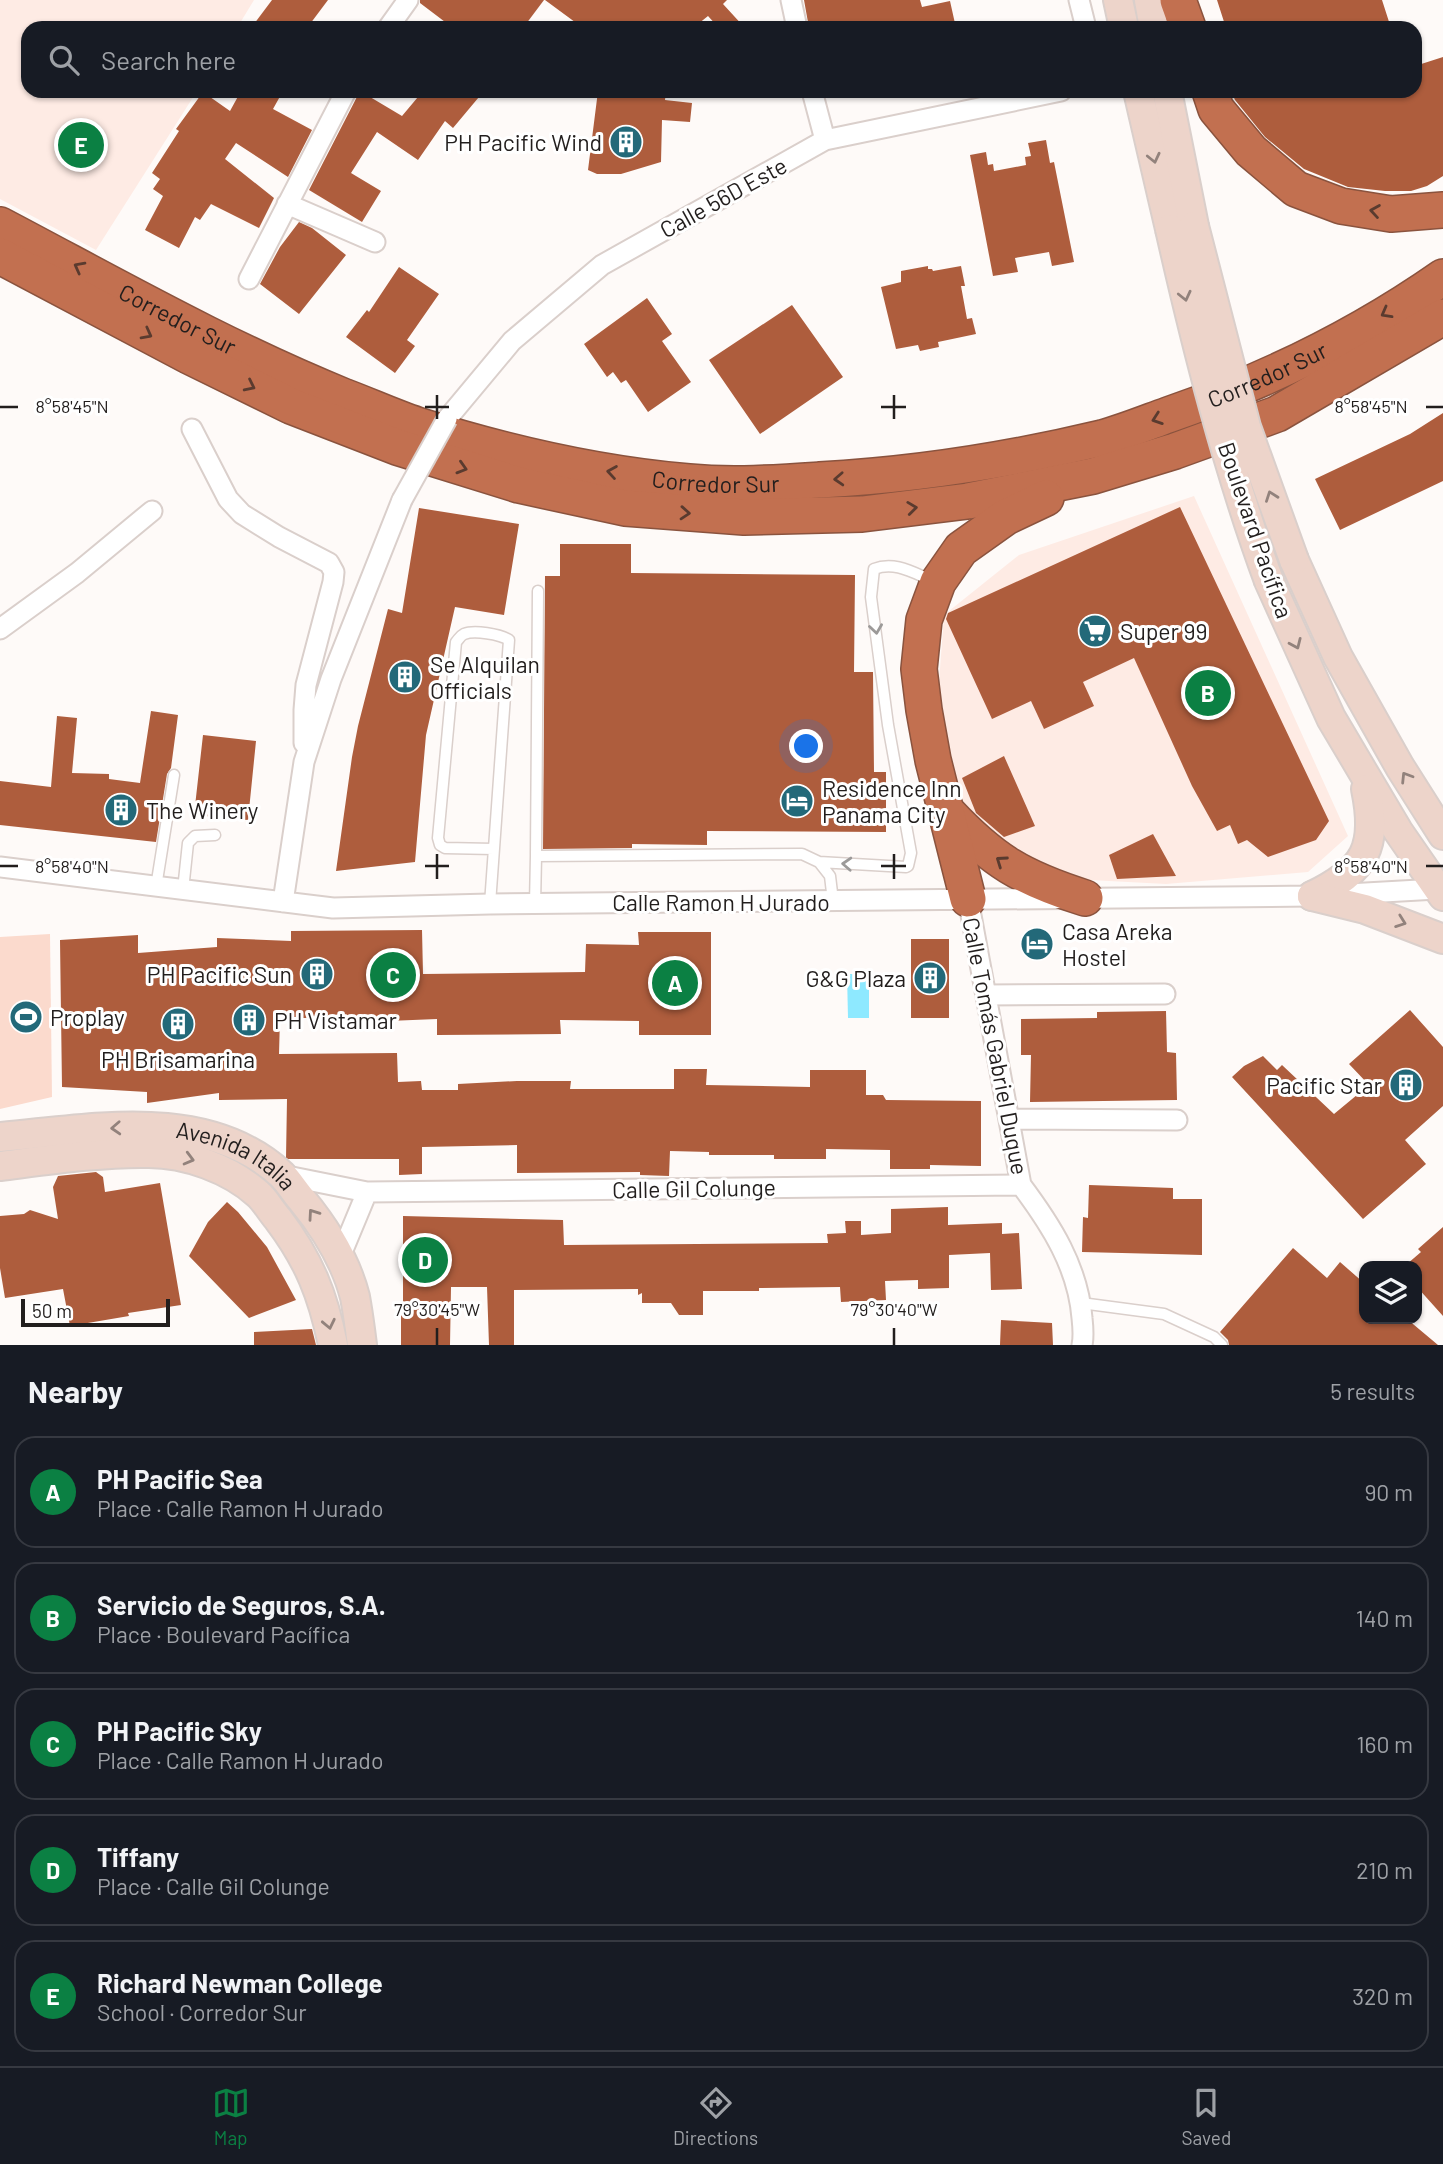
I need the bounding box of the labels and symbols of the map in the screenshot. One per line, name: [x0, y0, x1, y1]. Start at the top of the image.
pin: E: [58, 119, 104, 171]
building icon: PH Pacific Wind: [607, 123, 645, 161]
place label: PH Pacific Wind: [444, 128, 602, 156]
street label: Calle 56D Este: [655, 151, 791, 243]
one-way arrow: [1145, 151, 1160, 163]
one-way arrow: [1369, 204, 1381, 219]
one-way arrow: [74, 262, 87, 275]
street label: Corredor Sur: [115, 277, 241, 361]
one-way arrow: [1177, 290, 1192, 302]
one-way arrow: [1380, 305, 1393, 318]
one-way arrow: [140, 325, 152, 339]
street label: Corredor Sur: [1203, 335, 1332, 413]
one-way arrow: [243, 378, 255, 392]
text: 8°58'45"N: [35, 395, 109, 417]
text: 8°58'45"N: [1334, 395, 1408, 417]
one-way arrow: [1152, 411, 1164, 425]
street label: Boulevard Pacífica: [1213, 438, 1299, 622]
one-way arrow: [456, 459, 468, 474]
street label: Corredor Sur: [650, 464, 781, 498]
one-way arrow: [606, 465, 618, 480]
one-way arrow: [833, 472, 844, 487]
one-way arrow: [1265, 490, 1279, 502]
one-way arrow: [906, 501, 917, 516]
one-way arrow: [679, 505, 690, 520]
supermarket icon: Super 99: [1076, 612, 1114, 650]
place label: Super 99: [1120, 617, 1208, 645]
one-way arrow: [868, 624, 883, 635]
one-way arrow: [1288, 637, 1302, 649]
place label: Se Alquilan Officials: [430, 650, 540, 704]
building icon: Se Alquilan Officials: [386, 658, 424, 696]
pin: B: [1185, 667, 1231, 719]
your location: [789, 729, 823, 763]
one-way arrow: [1402, 772, 1415, 785]
place label: Residence Inn Panama City: [822, 774, 962, 828]
hotel icon: Residence Inn Panama City: [778, 782, 816, 820]
building icon: The Winery: [102, 791, 140, 829]
place label: The Winery: [146, 796, 259, 824]
text: 8°58'40"N: [35, 855, 109, 877]
text: 8°58'40"N: [1334, 855, 1408, 877]
one-way arrow: [842, 857, 853, 872]
one-way arrow: [996, 857, 1009, 869]
street label: Calle Ramon H Jurado: [612, 888, 830, 916]
one-way arrow: [1394, 914, 1406, 928]
street label: Calle Tomás Gabriel Duque: [957, 915, 1035, 1177]
place label: Casa Areka Hostel: [1062, 917, 1173, 971]
hotel icon: Casa Areka Hostel: [1018, 925, 1056, 963]
pin: C: [370, 949, 416, 1001]
building icon: PH Pacific Sun: [298, 955, 336, 993]
pin: A: [652, 957, 698, 1009]
building icon: G&G Plaza: [911, 959, 949, 997]
place label: PH Pacific Sun: [147, 960, 292, 988]
place label: G&G Plaza: [805, 964, 906, 992]
sports icon: Proplay: [7, 998, 45, 1036]
building icon: PH Vistamar: [230, 1001, 268, 1039]
place label: Proplay: [50, 1003, 125, 1031]
building icon: PH Brisamarina: [159, 1005, 197, 1043]
place label: PH Vistamar: [274, 1006, 398, 1034]
place label: PH Brisamarina: [101, 1045, 255, 1073]
building icon: Pacific Star: [1387, 1066, 1425, 1104]
place label: Pacific Star: [1266, 1071, 1383, 1099]
street label: Avenida Italia: [174, 1115, 303, 1195]
one-way arrow: [111, 1120, 122, 1135]
one-way arrow: [183, 1151, 195, 1166]
street label: Calle Gil Colunge: [612, 1173, 776, 1203]
one-way arrow: [309, 1209, 321, 1222]
pin: D: [402, 1234, 448, 1286]
scale bar: [21, 1296, 170, 1328]
text: 79°30'45"W: [394, 1298, 480, 1320]
text: 79°30'40"W: [850, 1298, 938, 1320]
one-way arrow: [320, 1318, 335, 1330]

